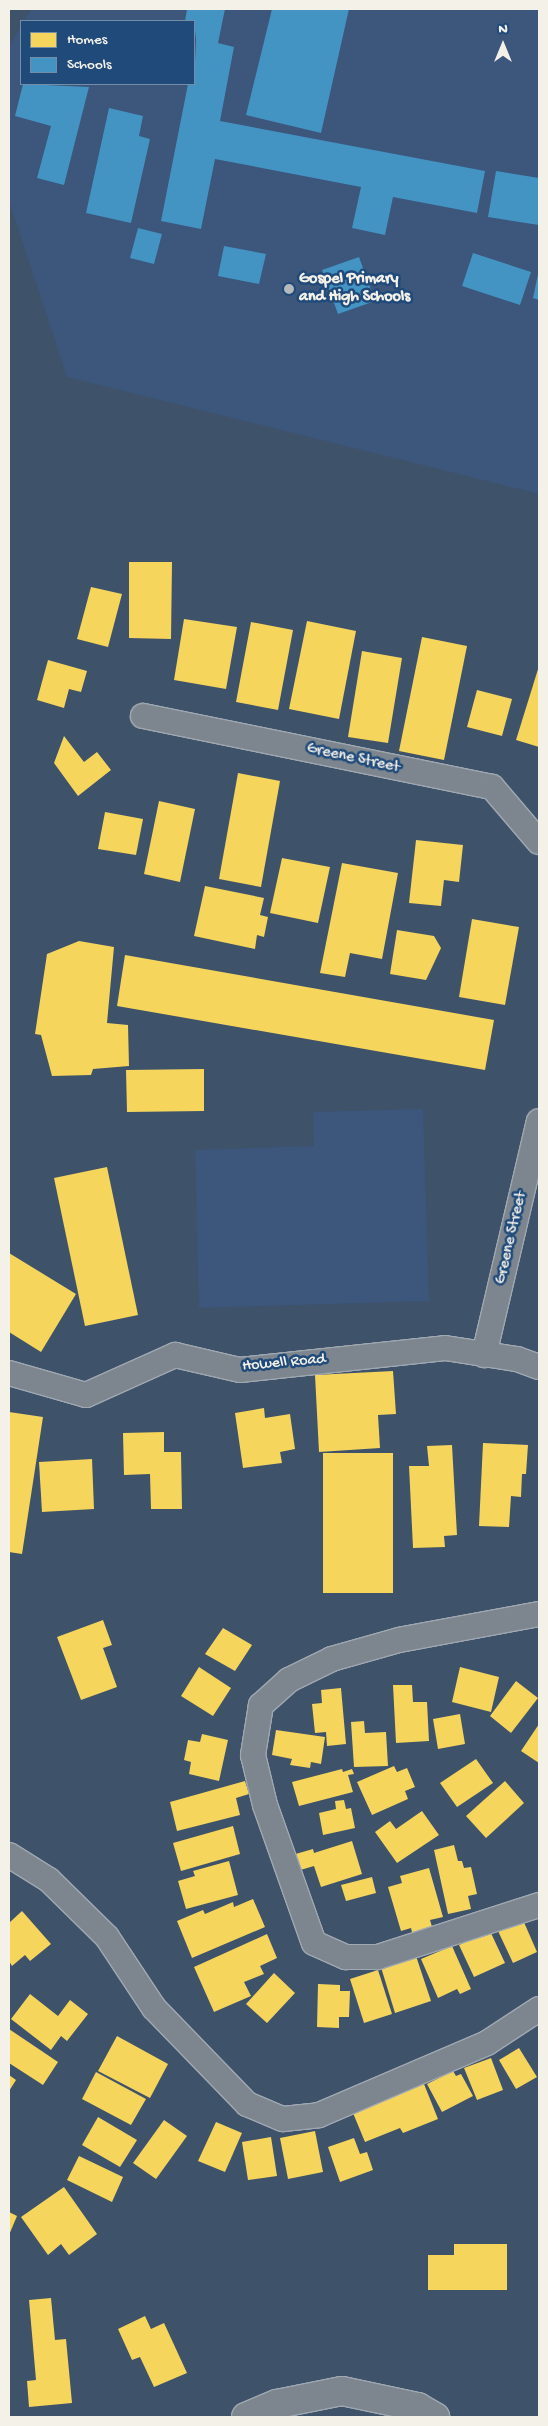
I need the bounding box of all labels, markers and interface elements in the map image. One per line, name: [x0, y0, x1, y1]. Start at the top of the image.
legend: [20, 20, 195, 85]
north arrow: [478, 20, 528, 70]
text: N: [498, 21, 508, 38]
text: Homes: [67, 31, 107, 49]
text: Schools: [67, 56, 112, 74]
place label: Gospel Primary and High Schools: [299, 270, 410, 308]
marker: Gospel Primary and High Schools: [283, 283, 295, 295]
street label: Greene Street: [305, 740, 401, 778]
street label: Greene Street: [492, 1190, 532, 1286]
street label: Howell Road: [241, 1351, 327, 1377]

